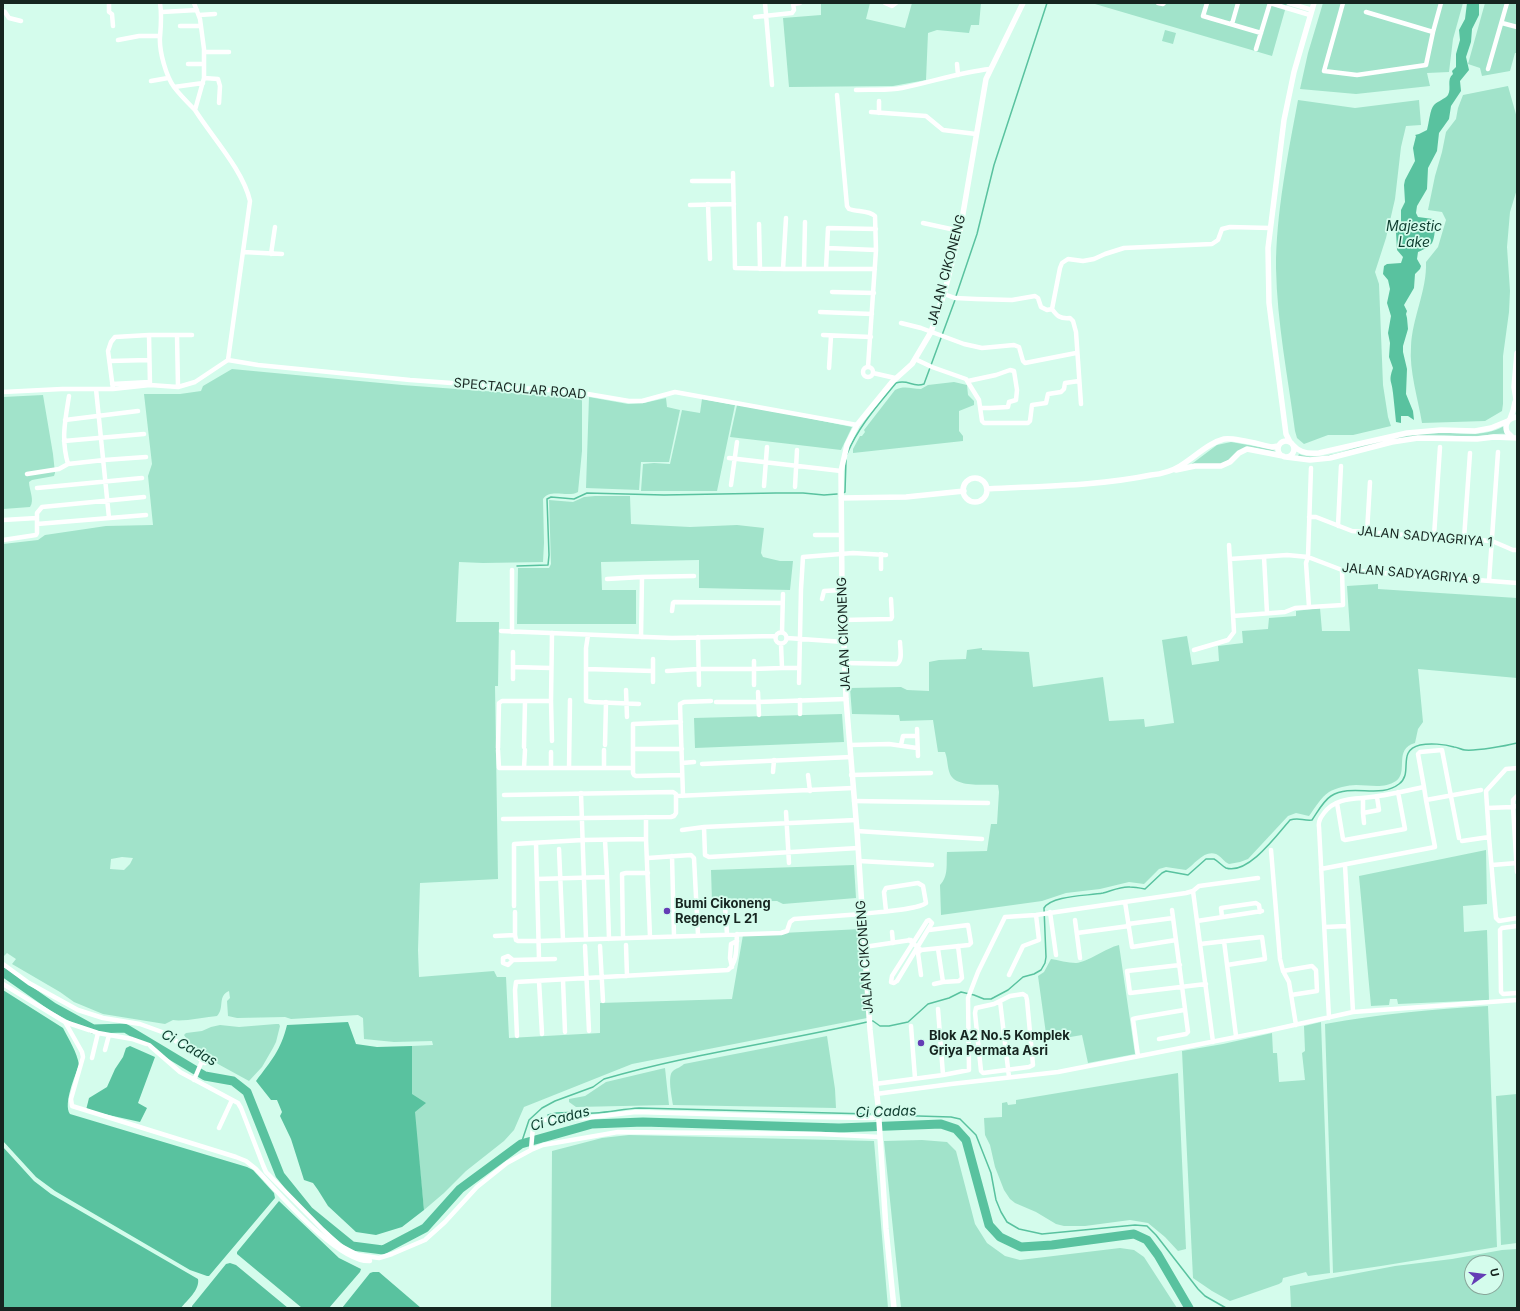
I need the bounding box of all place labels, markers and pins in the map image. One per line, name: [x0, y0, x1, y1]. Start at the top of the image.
place label: Bumi Cikoneng Regency L 21: [675, 896, 771, 927]
marker: Bumi Cikoneng Regency L 21: [662, 906, 672, 916]
place label: Blok A2 No.5 Komplek Griya Permata Asri: [929, 1028, 1070, 1059]
marker: Blok A2 No.5 Komplek Griya Permata Asri: [916, 1038, 926, 1048]

